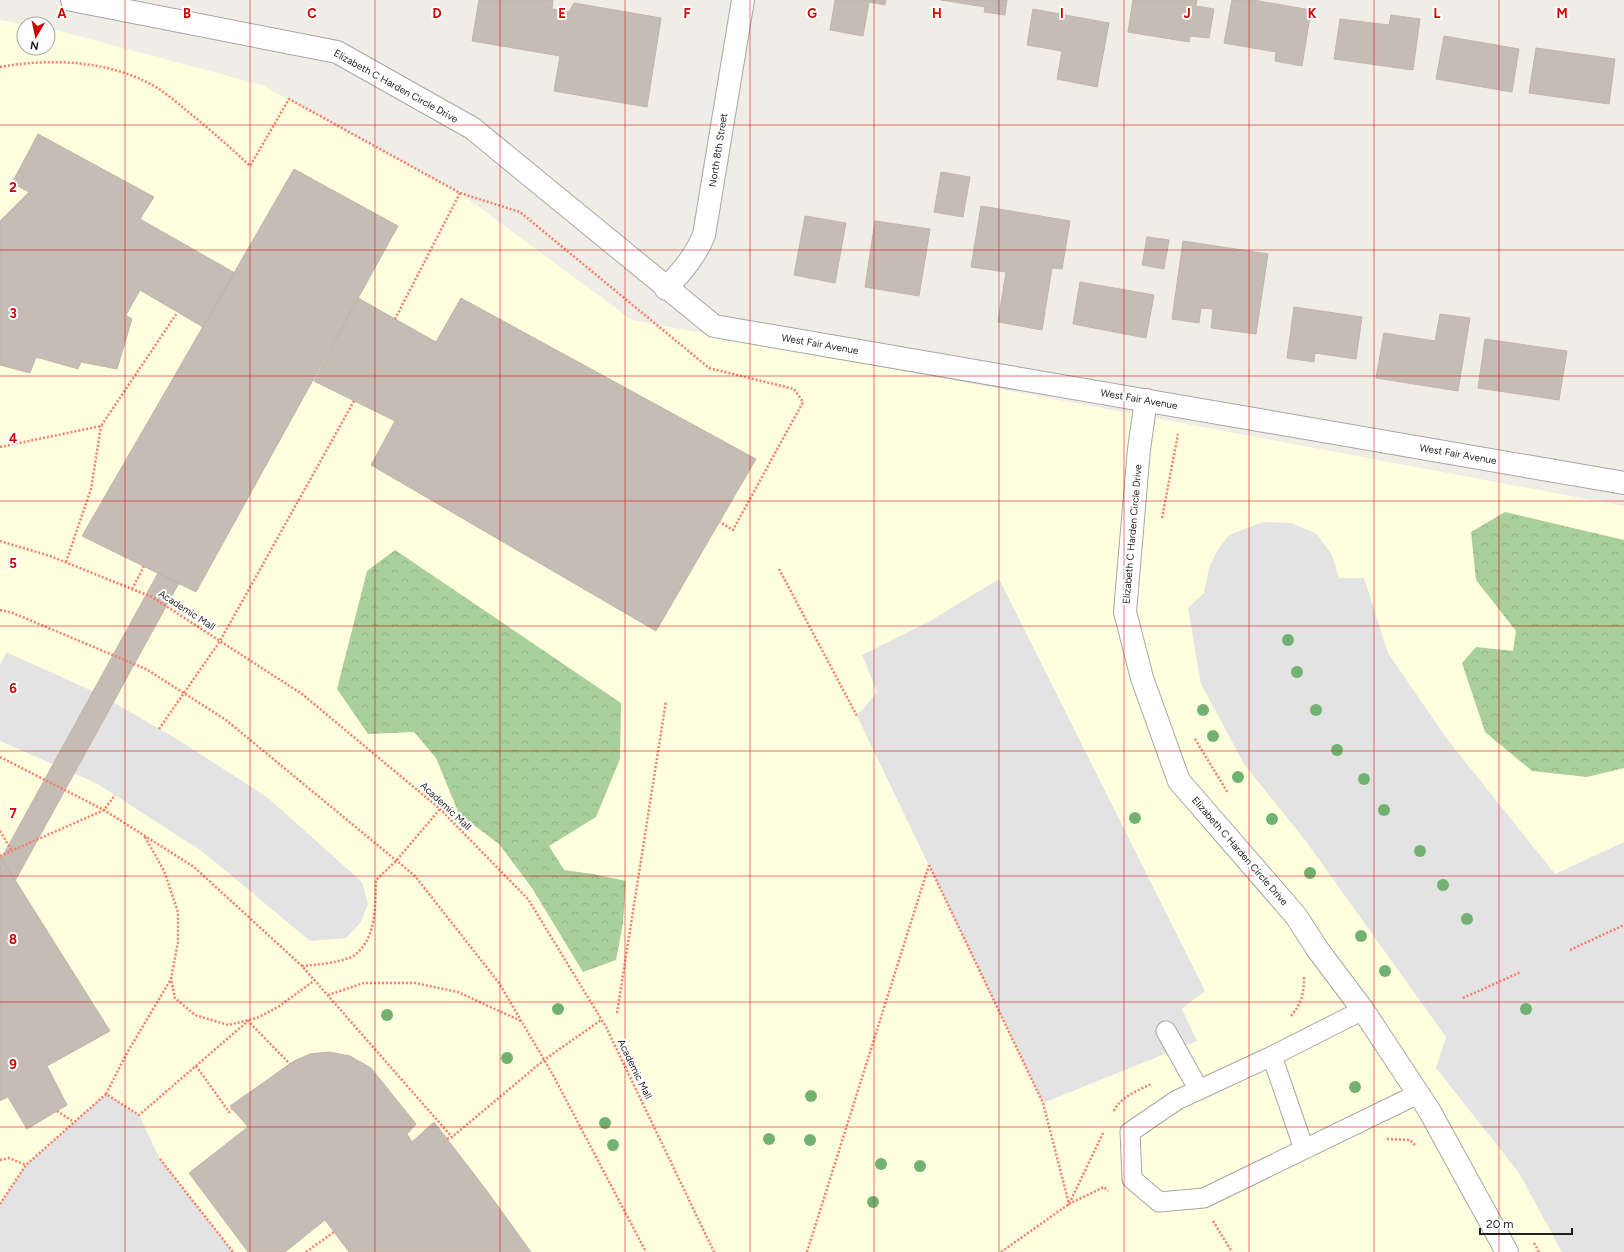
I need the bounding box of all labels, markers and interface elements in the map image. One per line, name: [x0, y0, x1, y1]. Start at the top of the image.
text: A: [57, 6, 67, 21]
text: B: [183, 6, 191, 21]
text: C: [307, 6, 317, 21]
text: D: [432, 6, 442, 21]
text: E: [558, 6, 566, 21]
text: F: [683, 6, 691, 21]
text: G: [807, 6, 817, 21]
text: H: [932, 6, 942, 21]
text: I: [1060, 6, 1064, 21]
text: J: [1183, 6, 1191, 21]
text: K: [1308, 6, 1317, 21]
text: L: [1434, 6, 1441, 21]
text: M: [1556, 6, 1568, 21]
north arrow: [16, 16, 56, 56]
text: N: [29, 38, 40, 52]
street label: Elizabeth C Harden Circle Drive: [332, 46, 461, 126]
street label: North 8th Street: [706, 112, 730, 188]
text: 2: [9, 180, 17, 195]
text: 3: [9, 306, 17, 321]
street label: West Fair Avenue: [780, 331, 860, 357]
street label: West Fair Avenue: [1099, 386, 1179, 412]
text: 4: [9, 431, 17, 446]
street label: West Fair Avenue: [1418, 441, 1498, 467]
street label: Elizabeth C Harden Circle Drive: [1119, 463, 1145, 604]
text: 5: [9, 556, 17, 571]
street label: Academic Mall: [156, 587, 218, 633]
text: 6: [9, 681, 17, 696]
street label: Academic Mall: [418, 779, 474, 833]
street label: Elizabeth C Harden Circle Drive: [1189, 794, 1291, 909]
text: 7: [9, 806, 17, 821]
text: 8: [9, 932, 17, 947]
street label: Academic Mall: [615, 1037, 655, 1101]
text: 9: [9, 1057, 17, 1072]
scale bar: [1480, 1210, 1572, 1236]
text: 20 m: [1486, 1217, 1514, 1231]

